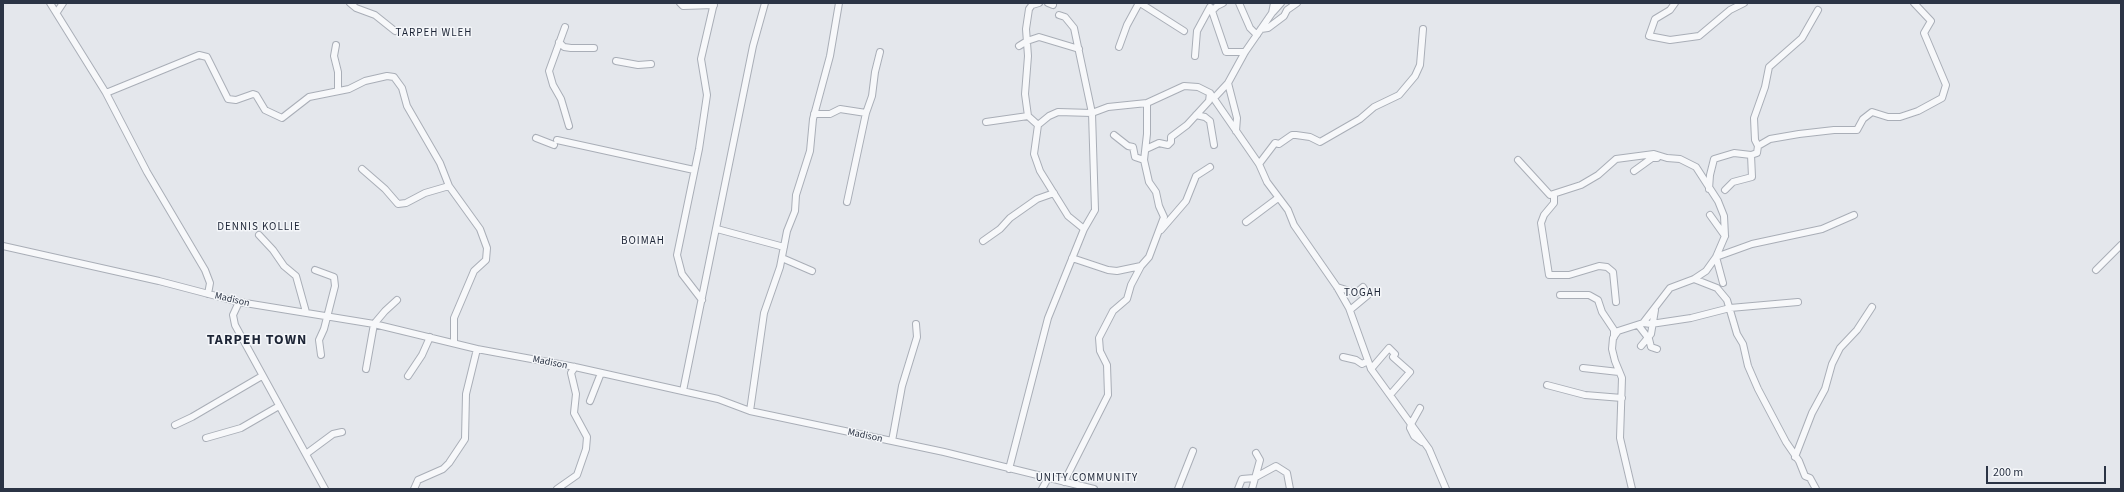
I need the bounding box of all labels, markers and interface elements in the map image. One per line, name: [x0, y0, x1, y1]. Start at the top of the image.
district label: TARPEH WLEH: [395, 27, 473, 41]
district label: DENNIS KOLLIE: [217, 221, 301, 235]
district label: BOIMAH: [621, 235, 665, 249]
district label: TOGAH: [1344, 287, 1382, 301]
street label: Madison: [213, 290, 251, 310]
district label: TARPEH TOWN: [207, 333, 307, 349]
street label: Madison: [531, 354, 569, 372]
street label: Madison: [846, 426, 884, 446]
scale bar: [1988, 458, 2108, 484]
text: 200 m: [1993, 464, 2023, 481]
district label: UNITY COMMUNITY: [1036, 472, 1138, 486]

